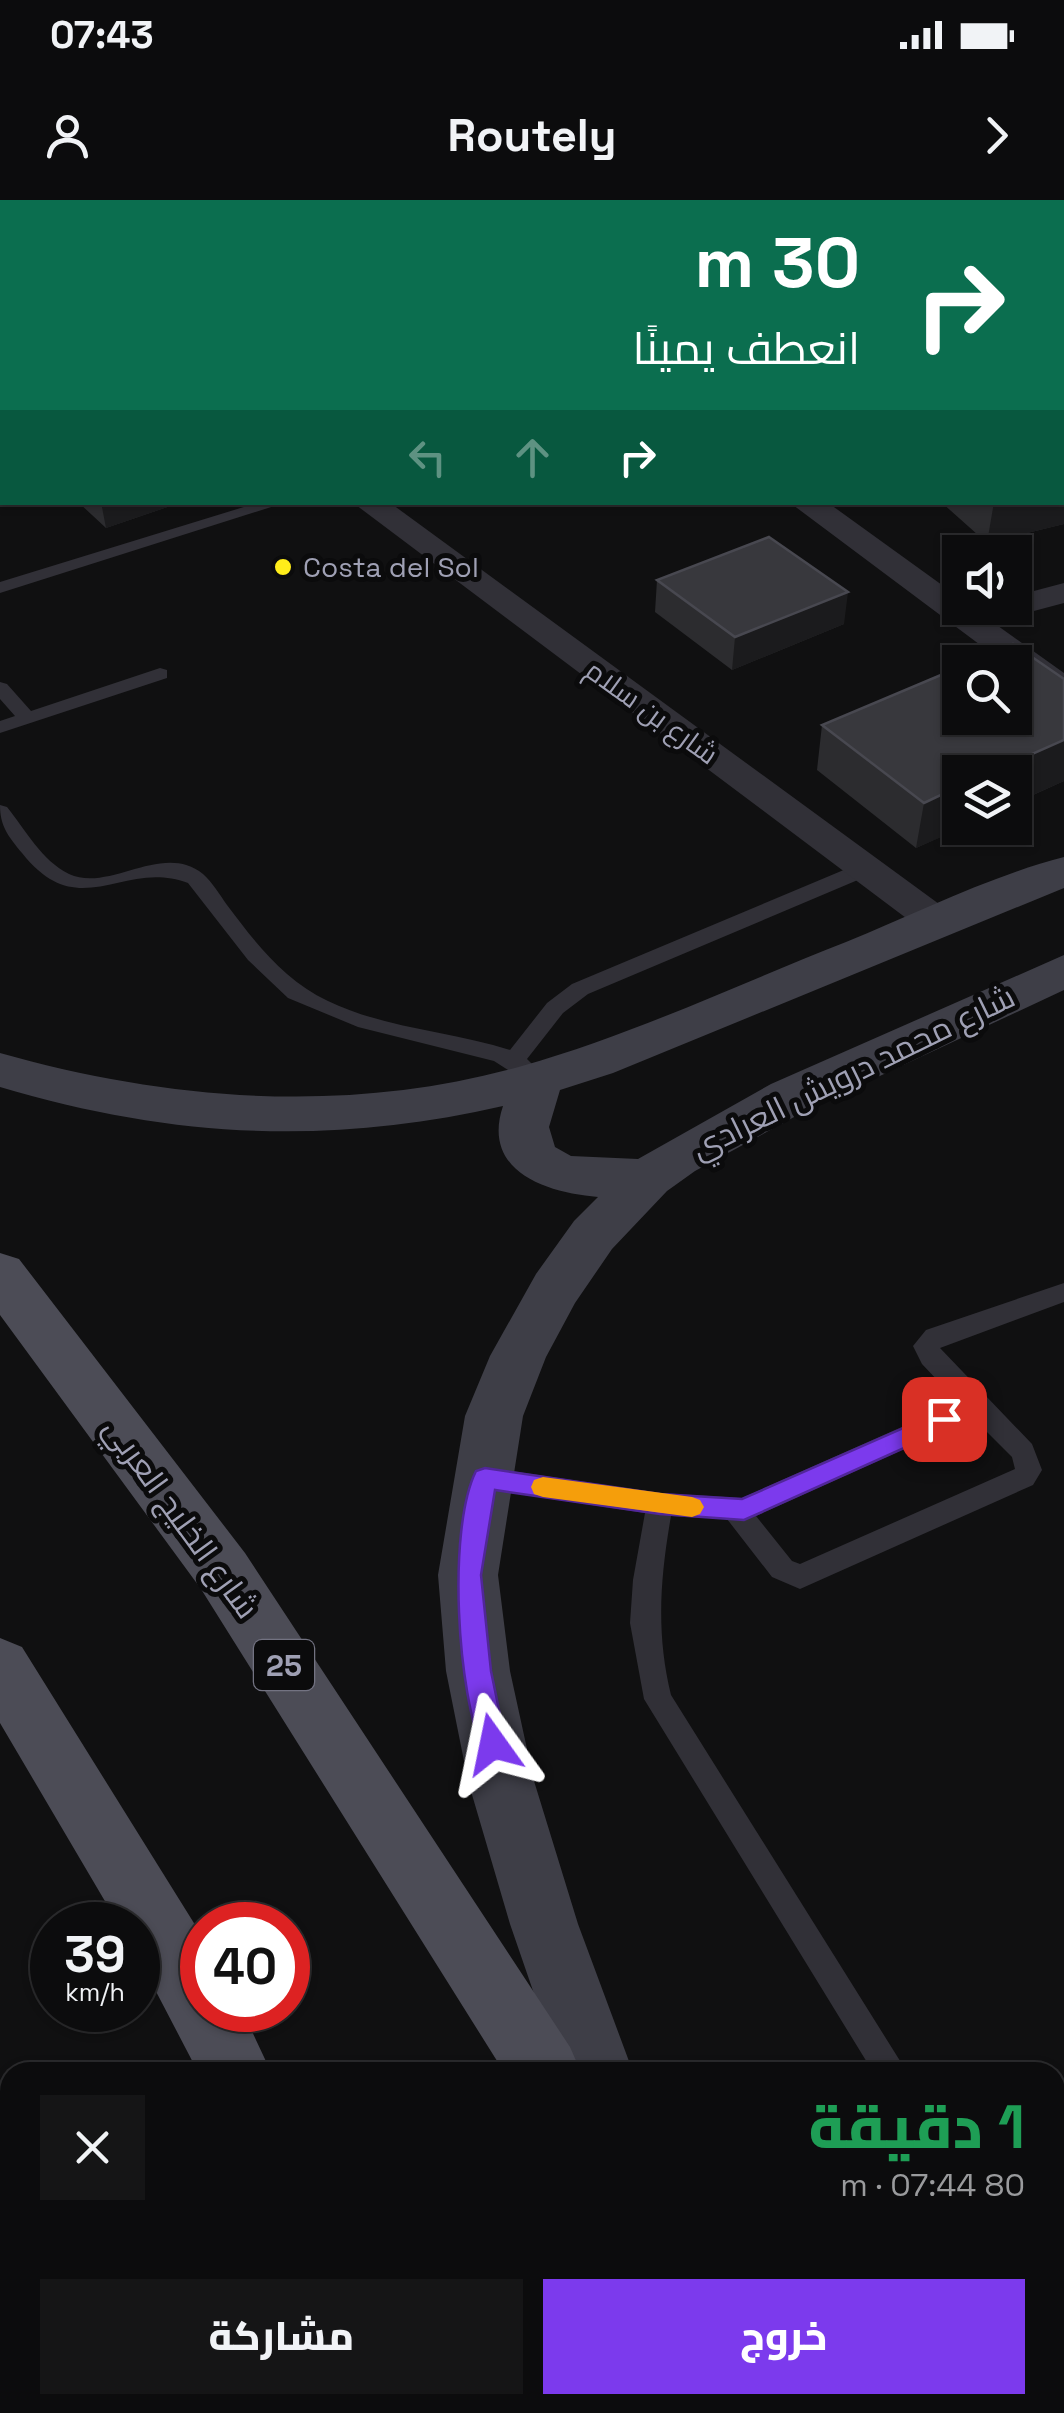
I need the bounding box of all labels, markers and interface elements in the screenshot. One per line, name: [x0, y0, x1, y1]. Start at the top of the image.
text: 07:43: [50, 11, 154, 59]
text: Routely: [447, 107, 617, 164]
icon: person: [40, 108, 95, 163]
icon: forward: [969, 108, 1024, 163]
text: 30 m: [695, 218, 860, 307]
icon: right: [895, 240, 1025, 370]
text: انعطف يمينًا: [632, 320, 860, 377]
icon: left: [400, 430, 455, 485]
icon: ahead: [505, 430, 560, 485]
icon: right: [610, 430, 665, 485]
map controls: [942, 535, 1032, 845]
button: sound: [942, 535, 1032, 625]
place label: Costa del Sol: [303, 549, 479, 585]
marker: Costa del Sol: [272, 556, 294, 578]
button: search: [942, 645, 1032, 735]
street label: شارع بن سلام: [577, 652, 725, 774]
button: layers: [942, 755, 1032, 845]
street label: شارع محمد درويش العرادي: [685, 976, 1024, 1172]
pin: [902, 1377, 987, 1462]
icon: arrive: [917, 1392, 972, 1447]
street label: شارع الخليج العربي: [91, 1410, 267, 1629]
road number: 25: [254, 1640, 314, 1690]
position arrow: [441, 1692, 545, 1796]
speed limit sign: 40: [180, 1902, 310, 2032]
text: 39: [64, 1923, 126, 1987]
text: km/h: [65, 1976, 125, 2008]
text: 1 دقيقة: [808, 2089, 1025, 2166]
button: close: [40, 2095, 145, 2200]
text: 80 m · 07:44: [840, 2165, 1025, 2205]
button: مشاركة: [40, 2279, 523, 2394]
button: خروج: [543, 2279, 1025, 2394]

